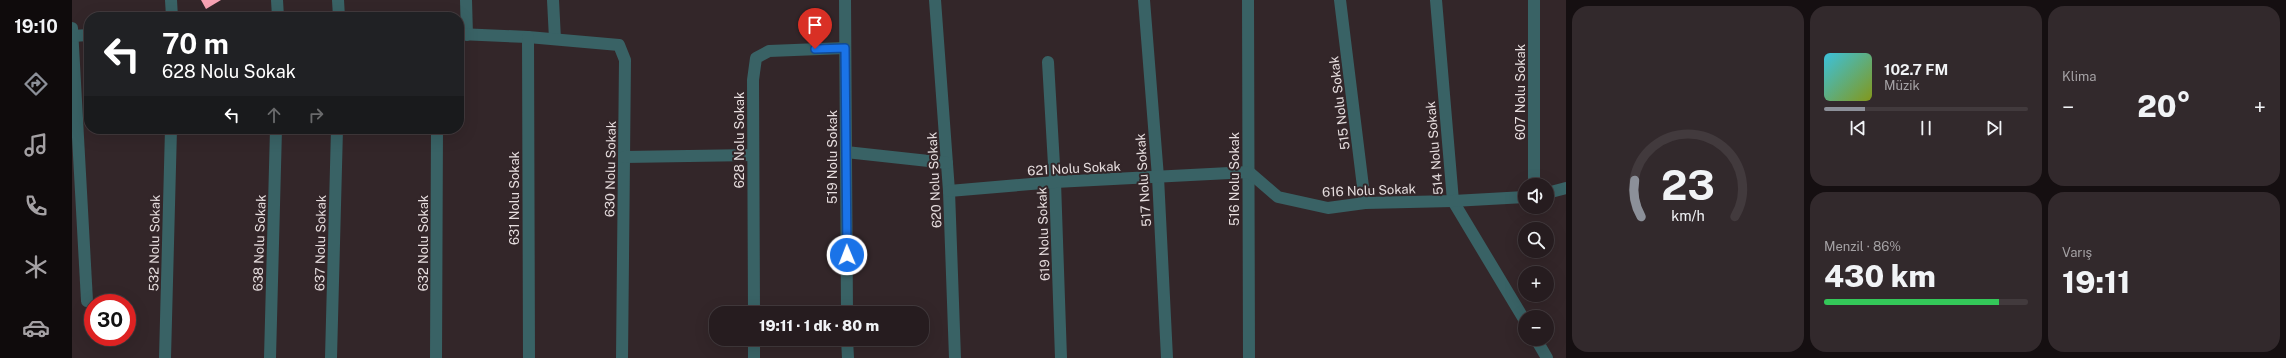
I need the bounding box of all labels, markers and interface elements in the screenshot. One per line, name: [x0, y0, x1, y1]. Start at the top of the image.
pin: [798, 8, 832, 49]
icon: arrive: [804, 14, 826, 36]
text: 19:10: [14, 16, 58, 37]
text: 70 m: [162, 27, 229, 60]
icon: left: [96, 28, 148, 80]
street label: 607 Nolu Sokak: [1513, 44, 1528, 140]
street label: 515 Nolu Sokak: [1326, 55, 1353, 151]
text: 628 Nolu Sokak: [162, 61, 296, 82]
text: 102.7 FM: [1884, 61, 1948, 78]
text: Klima: [2062, 69, 2096, 84]
icon: directions: [22, 70, 50, 98]
text: Müzik: [1884, 78, 1920, 93]
text: 20°: [2137, 88, 2191, 124]
street label: 628 Nolu Sokak: [732, 92, 747, 188]
text: −: [2062, 94, 2074, 120]
text: +: [2254, 94, 2266, 120]
street label: 514 Nolu Sokak: [1423, 100, 1446, 195]
icon: left: [221, 104, 243, 126]
icon: ahead: [263, 104, 285, 126]
icon: right: [305, 104, 327, 126]
street label: 519 Nolu Sokak: [825, 110, 840, 204]
icon: previous: [1847, 117, 1869, 139]
icon: pause: [1915, 117, 1937, 139]
icon: next: [1983, 117, 2005, 139]
street label: 630 Nolu Sokak: [602, 121, 619, 217]
icon: music: [22, 131, 50, 159]
street label: 620 Nolu Sokak: [924, 132, 945, 228]
street label: 516 Nolu Sokak: [1227, 132, 1242, 226]
street label: 517 Nolu Sokak: [1133, 133, 1154, 227]
street label: 631 Nolu Sokak: [507, 151, 522, 245]
street label: 621 Nolu Sokak: [1027, 159, 1121, 178]
text: 23: [1661, 160, 1715, 209]
map controls: [1518, 178, 1554, 346]
button: sound: [1518, 178, 1554, 214]
street label: 616 Nolu Sokak: [1322, 181, 1416, 200]
street label: 619 Nolu Sokak: [1034, 187, 1053, 281]
icon: phone: [22, 192, 50, 220]
street label: 638 Nolu Sokak: [250, 194, 269, 292]
street label: 532 Nolu Sokak: [146, 195, 163, 291]
street label: 637 Nolu Sokak: [312, 195, 329, 291]
street label: 632 Nolu Sokak: [416, 195, 431, 291]
text: km/h: [1671, 207, 1705, 224]
button: search: [1518, 222, 1554, 258]
position arrow: [826, 234, 868, 276]
text: Menzil · 86%: [1824, 239, 1901, 254]
text: Varış: [2062, 245, 2092, 260]
icon: climate: [22, 253, 50, 281]
text: 430 km: [1824, 258, 1936, 294]
text: 19:11: [2062, 264, 2130, 300]
button: +: [1518, 266, 1554, 302]
speed limit sign: 30: [84, 294, 136, 346]
button: −: [1518, 310, 1554, 346]
icon: car: [22, 314, 50, 342]
text: 19:11 · 1 dk · 80 m: [759, 317, 879, 334]

